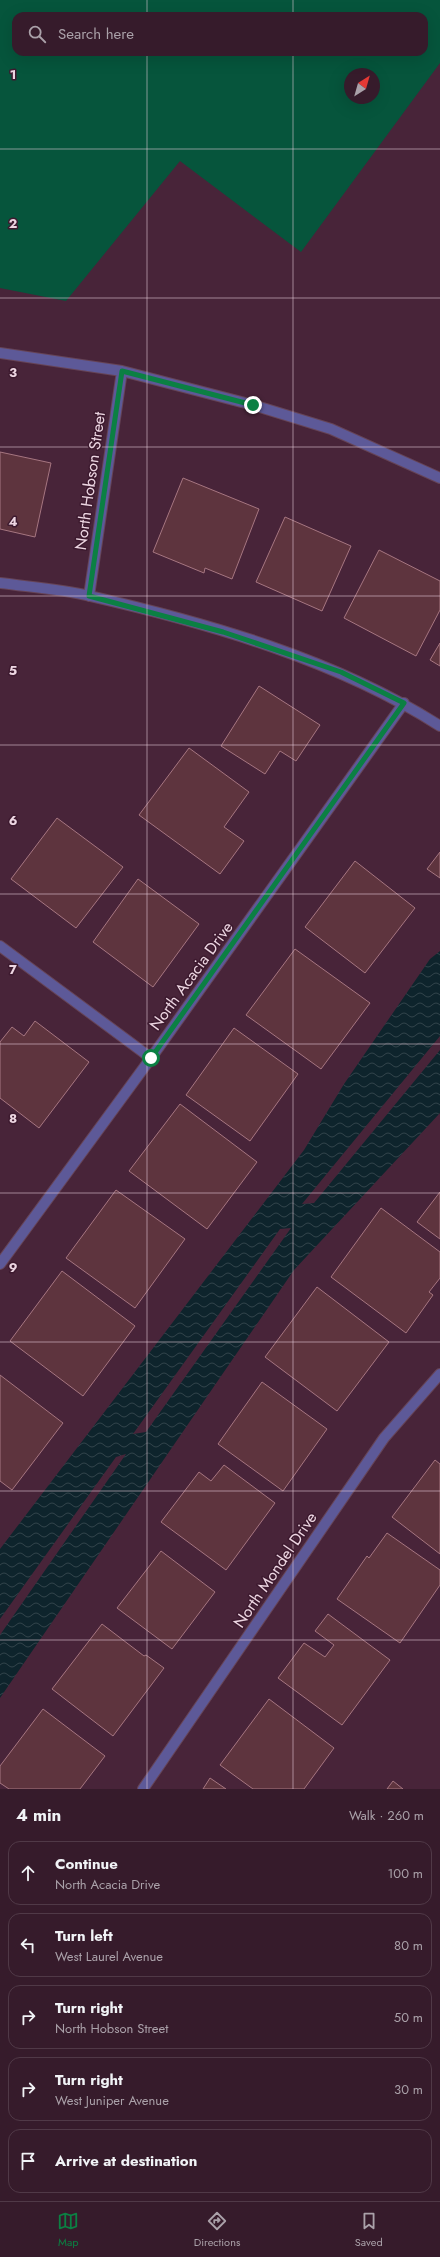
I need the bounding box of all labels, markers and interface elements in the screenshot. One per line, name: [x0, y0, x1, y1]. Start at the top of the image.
search box: [12, 12, 428, 56]
icon: search: [26, 23, 48, 45]
text: Search here: [58, 23, 134, 45]
text: 1: [10, 65, 16, 84]
north arrow: [344, 68, 380, 104]
text: 2: [9, 214, 17, 233]
text: 3: [9, 363, 17, 382]
route end: [244, 396, 262, 414]
street label: North Hobson Street: [69, 410, 111, 552]
text: 4: [8, 512, 18, 531]
text: 5: [9, 661, 17, 680]
text: 6: [9, 811, 18, 830]
street label: North Acacia Drive: [144, 917, 238, 1035]
text: 7: [9, 960, 17, 979]
route start: [142, 1049, 160, 1067]
text: 8: [9, 1109, 17, 1128]
text: 9: [9, 1258, 18, 1277]
street label: North Mondel Drive: [228, 1508, 322, 1632]
text: 4 min: [16, 1803, 61, 1827]
text: Walk · 260 m: [349, 1806, 424, 1825]
text: Continue: [55, 1853, 118, 1875]
icon: ahead: [17, 1862, 39, 1884]
text: 100 m: [388, 1864, 423, 1883]
text: North Acacia Drive: [55, 1875, 160, 1894]
text: Turn left: [55, 1925, 113, 1947]
icon: left: [17, 1934, 39, 1956]
text: 80 m: [394, 1936, 423, 1955]
text: West Laurel Avenue: [55, 1947, 163, 1966]
text: Turn right: [55, 1997, 123, 2019]
icon: right: [17, 2006, 39, 2028]
text: 50 m: [394, 2008, 423, 2027]
text: North Hobson Street: [55, 2019, 168, 2038]
text: Turn right: [55, 2069, 123, 2091]
icon: right: [17, 2078, 39, 2100]
text: 30 m: [394, 2080, 423, 2099]
text: West Juniper Avenue: [55, 2091, 169, 2110]
icon: arrive: [17, 2150, 39, 2172]
text: Arrive at destination: [55, 2150, 197, 2172]
tab: Map: [57, 2210, 79, 2250]
tab: Directions: [194, 2210, 240, 2250]
tab: Saved: [355, 2210, 383, 2250]

